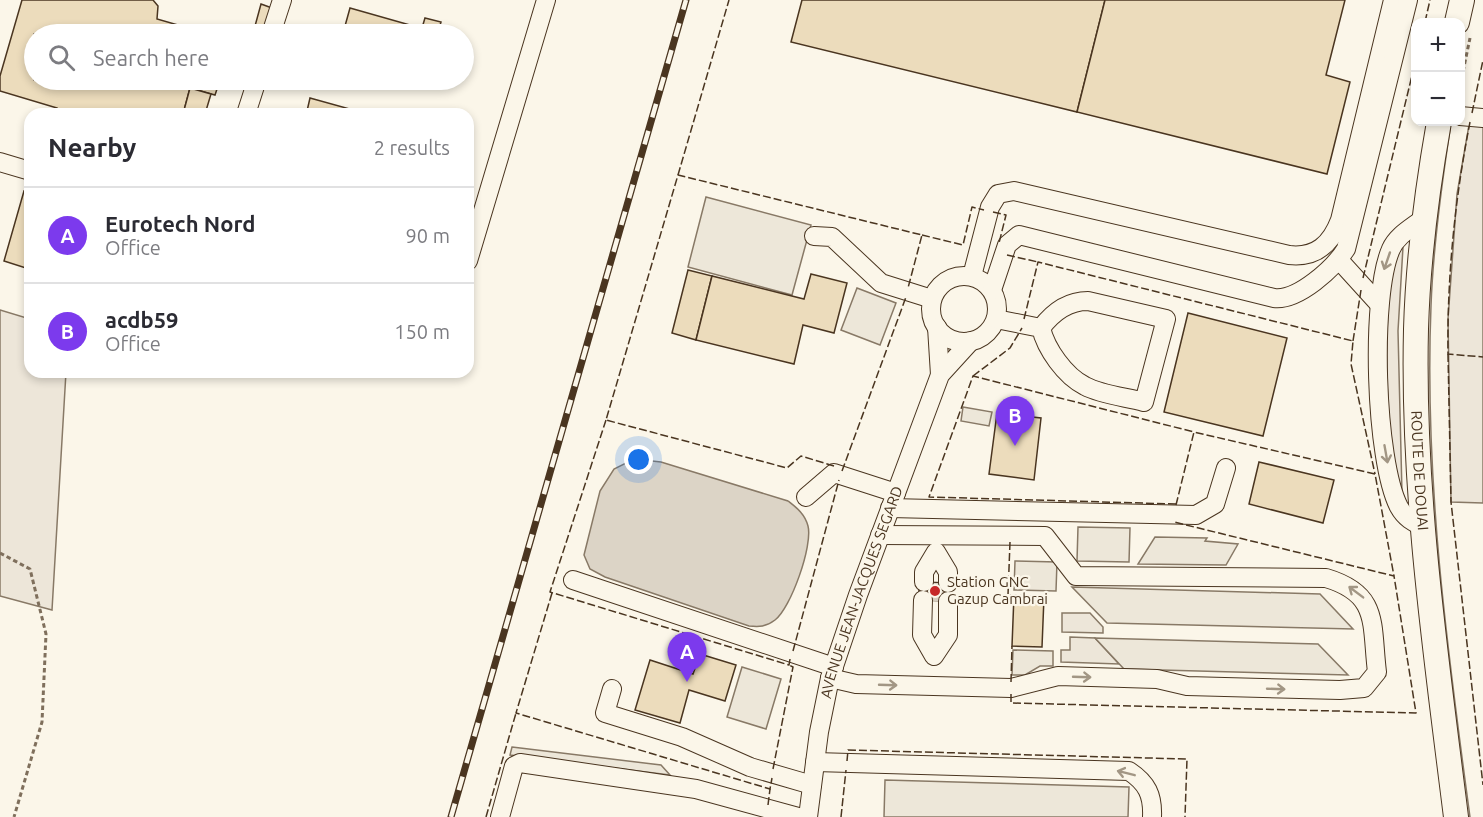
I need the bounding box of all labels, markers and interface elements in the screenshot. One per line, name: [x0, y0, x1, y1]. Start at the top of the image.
map controls: [1411, 18, 1465, 126]
button: +: [1411, 18, 1465, 72]
search box: [24, 24, 474, 90]
icon: search: [45, 41, 78, 74]
text: Search here: [93, 45, 209, 70]
button: −: [1411, 72, 1465, 126]
text: Nearby: [48, 133, 136, 162]
text: 2 results: [374, 136, 450, 159]
text: Eurotech Nord: [105, 211, 255, 236]
text: A: [60, 224, 75, 247]
text: 90 m: [406, 224, 450, 247]
text: Office: [105, 236, 161, 259]
one-way arrow: [1380, 251, 1391, 270]
text: acdb59: [105, 307, 179, 332]
text: B: [61, 320, 74, 343]
text: 150 m: [394, 320, 450, 343]
text: Office: [105, 332, 161, 355]
pin: B: [996, 396, 1034, 446]
street label: ROUTE DE DOUAI: [1408, 410, 1432, 531]
one-way arrow: [1381, 444, 1392, 464]
your location: [624, 445, 653, 474]
street label: AVENUE JEAN-JACQUES SEGARD: [817, 484, 906, 700]
place label: Station GNC Gazup Cambrai: [947, 573, 1048, 607]
marker: Station GNC Gazup Cambrai: [928, 584, 942, 598]
one-way arrow: [1348, 586, 1364, 599]
pin: A: [668, 632, 706, 682]
one-way arrow: [1071, 671, 1091, 682]
one-way arrow: [878, 679, 898, 691]
one-way arrow: [1265, 683, 1285, 694]
one-way arrow: [1117, 766, 1136, 778]

